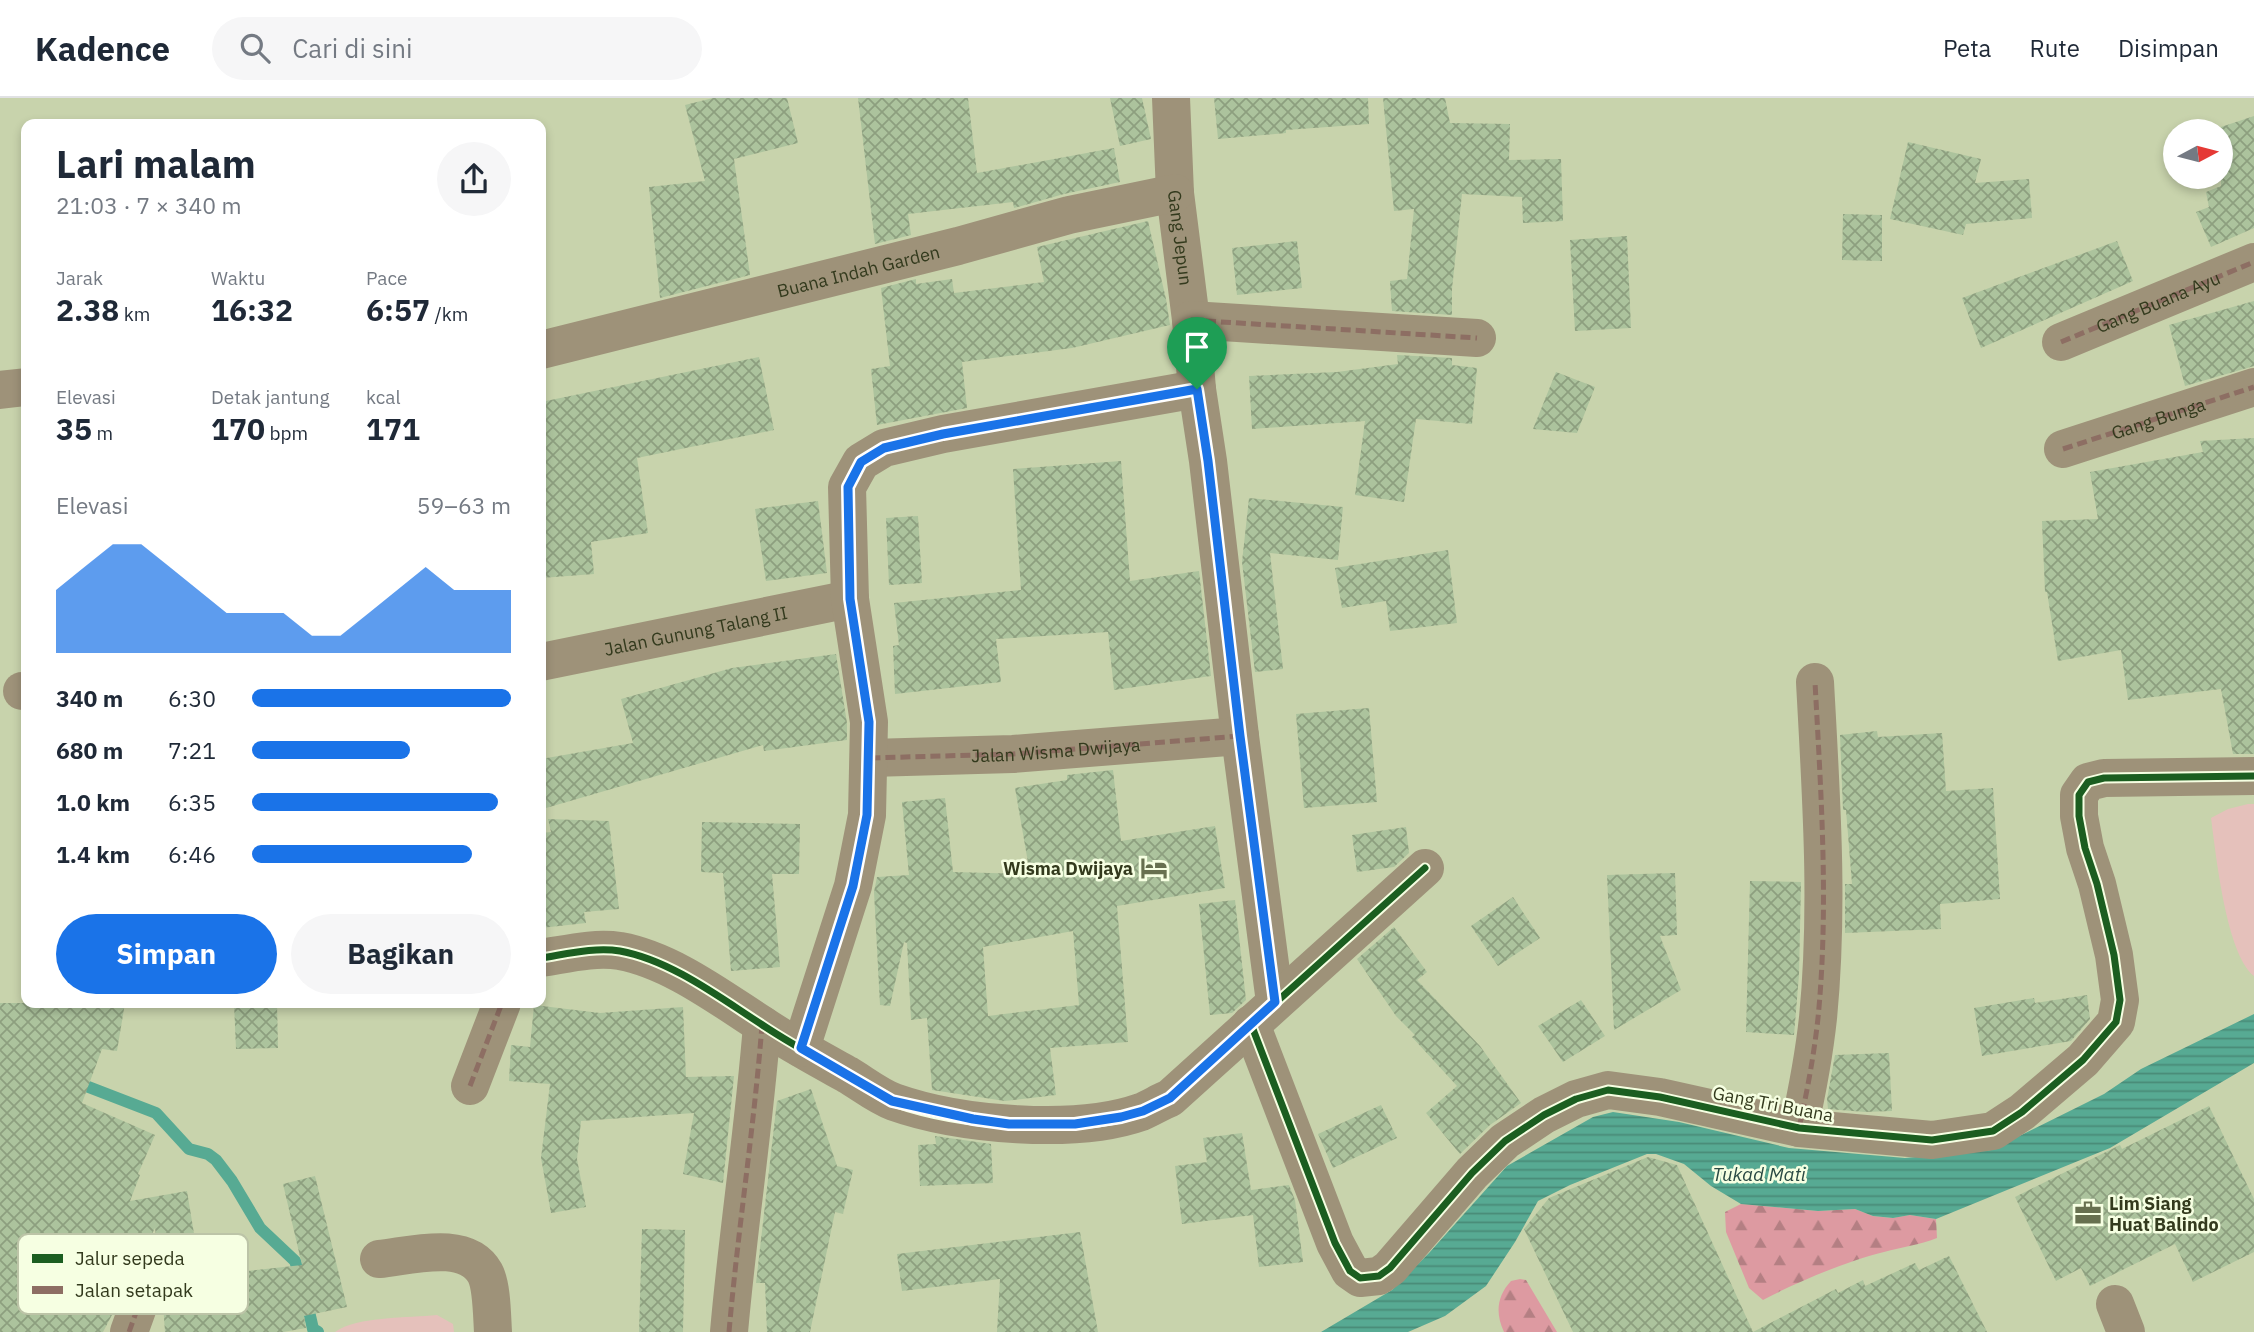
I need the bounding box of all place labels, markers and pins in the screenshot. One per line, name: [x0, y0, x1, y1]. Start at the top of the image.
pin: [1167, 317, 1227, 389]
hotel icon: Wisma Dwijaya: [1139, 853, 1169, 883]
place label: Wisma Dwijaya: [1003, 857, 1133, 880]
place label: Lim Siang Huat Balindo: [2109, 1192, 2219, 1236]
office icon: Lim Siang Huat Balindo: [2073, 1198, 2103, 1228]

